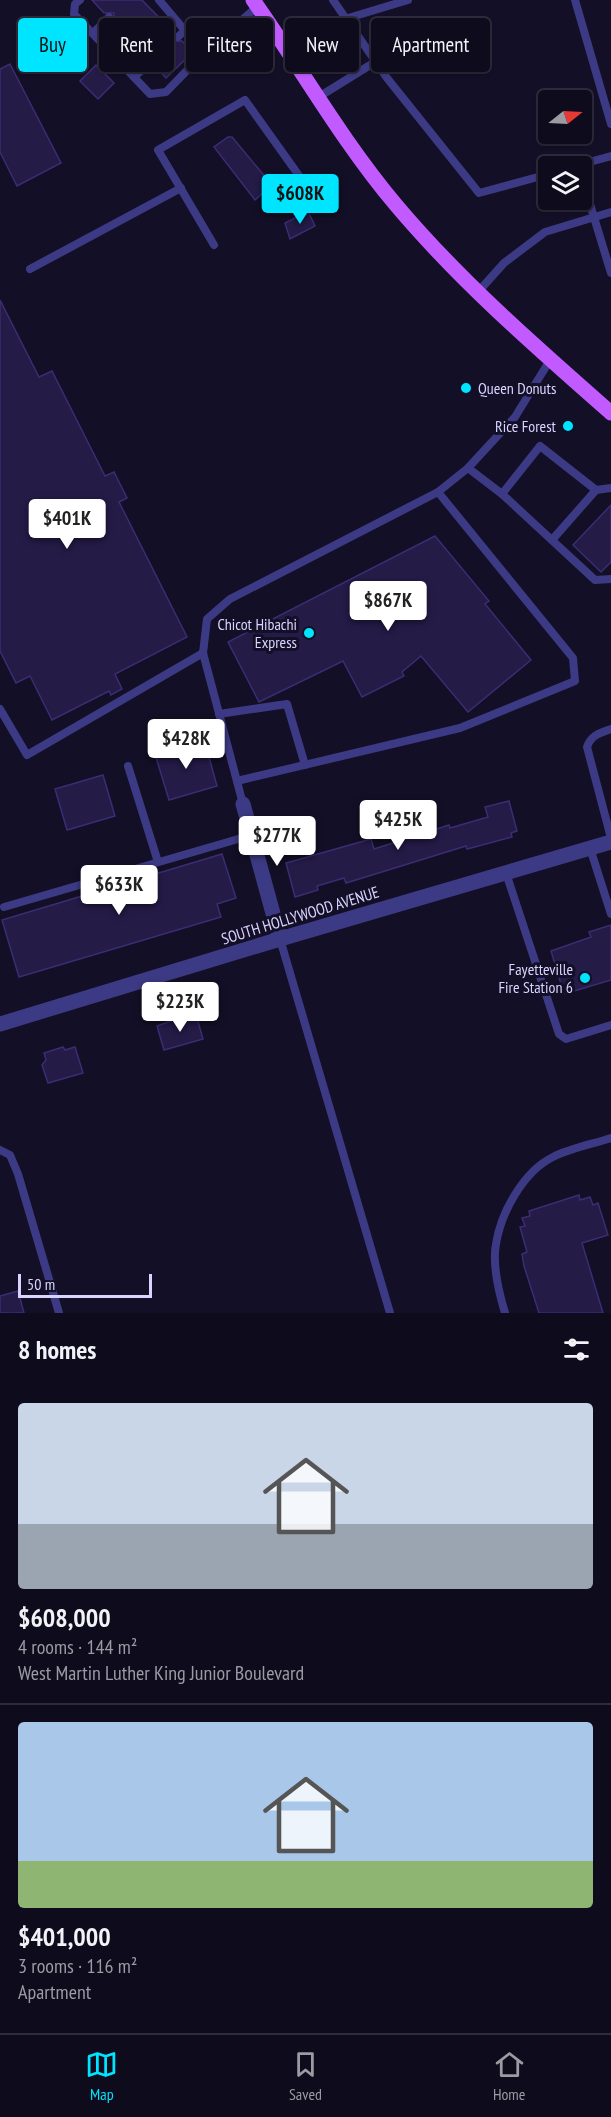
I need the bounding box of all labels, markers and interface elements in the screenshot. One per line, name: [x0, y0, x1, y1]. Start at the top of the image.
chip: Buy: [18, 18, 87, 72]
chip: Rent: [99, 18, 174, 72]
chip: Filters: [186, 18, 273, 72]
chip: New: [285, 18, 359, 72]
chip: Apartment: [371, 18, 490, 72]
north arrow: [538, 90, 592, 144]
map controls: [538, 90, 592, 210]
button: layers: [538, 156, 592, 210]
pin: $608K: [258, 174, 342, 225]
text: $608K: [276, 180, 324, 206]
place label: Queen Donuts: [478, 378, 556, 398]
marker: Queen Donuts: [459, 381, 473, 395]
place label: Rice Forest: [495, 416, 557, 436]
marker: Rice Forest: [561, 419, 575, 433]
pin: $401K: [25, 499, 109, 550]
text: $401K: [43, 505, 91, 531]
pin: $867K: [346, 581, 430, 632]
text: $867K: [364, 587, 412, 613]
place label: Chicot Hibachi Express: [217, 614, 297, 652]
marker: Chicot Hibachi Express: [302, 626, 316, 640]
pin: $428K: [144, 719, 228, 770]
text: $428K: [162, 725, 210, 751]
pin: $425K: [356, 800, 440, 851]
text: $425K: [374, 806, 422, 832]
pin: $277K: [235, 816, 319, 867]
text: $277K: [253, 822, 301, 848]
pin: $633K: [77, 865, 161, 916]
text: $633K: [95, 871, 143, 897]
street label: SOUTH HOLLYWOOD AVENUE: [219, 881, 381, 949]
place label: Fayetteville Fire Station 6: [498, 959, 573, 997]
marker: Fayetteville Fire Station 6: [578, 971, 592, 985]
pin: $223K: [138, 982, 222, 1033]
text: $223K: [156, 988, 204, 1014]
scale bar: [18, 1271, 152, 1298]
text: 50 m: [27, 1274, 55, 1294]
text: 8 homes: [18, 1333, 96, 1366]
icon: filters: [560, 1333, 593, 1366]
icon: home: [252, 1442, 360, 1550]
text: $608,000: [18, 1601, 111, 1634]
text: 4 rooms · 144 m²: [18, 1634, 137, 1660]
text: West Martin Luther King Junior Boulevard: [18, 1660, 304, 1686]
icon: home: [252, 1761, 360, 1869]
text: $401,000: [18, 1920, 111, 1953]
text: 3 rooms · 116 m²: [18, 1953, 137, 1979]
text: Apartment: [18, 1979, 91, 2005]
tab: Map: [85, 2048, 118, 2104]
tab: Saved: [289, 2048, 322, 2104]
tab: Home: [493, 2048, 526, 2104]

